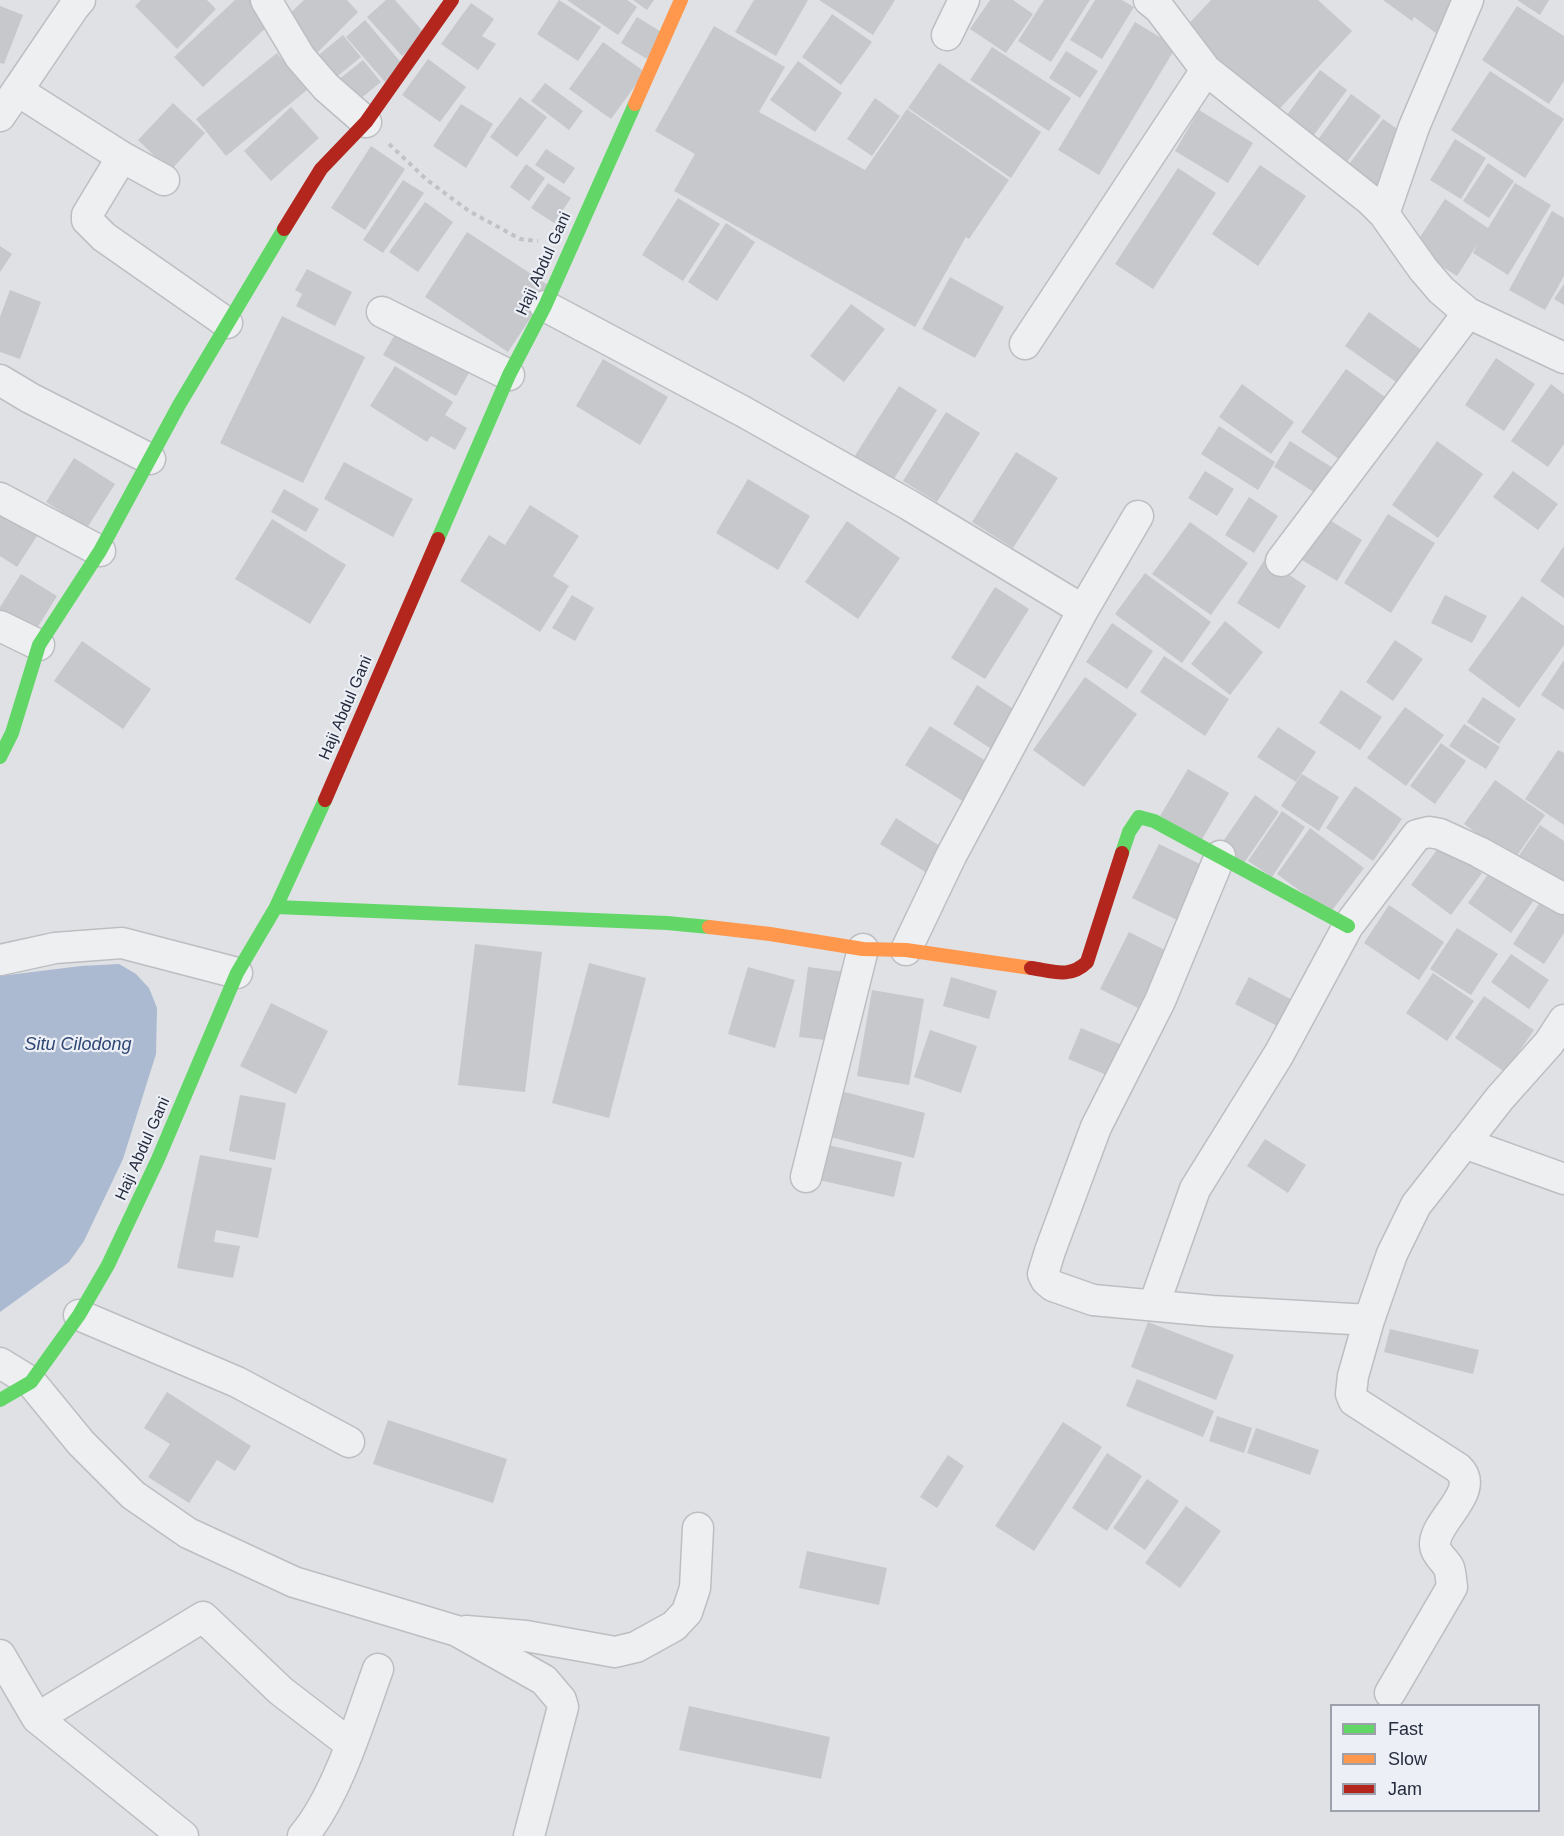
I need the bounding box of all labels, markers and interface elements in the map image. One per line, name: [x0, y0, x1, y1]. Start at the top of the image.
street label: Haji Abdul Gani: [513, 209, 575, 319]
street label: Haji Abdul Gani: [315, 653, 377, 763]
water label: Situ Cilodong: [24, 1034, 132, 1056]
street label: Haji Abdul Gani: [112, 1094, 174, 1204]
legend: [1330, 1704, 1540, 1812]
text: Fast: [1388, 1719, 1423, 1739]
text: Slow: [1388, 1749, 1427, 1769]
text: Jam: [1388, 1779, 1422, 1799]

